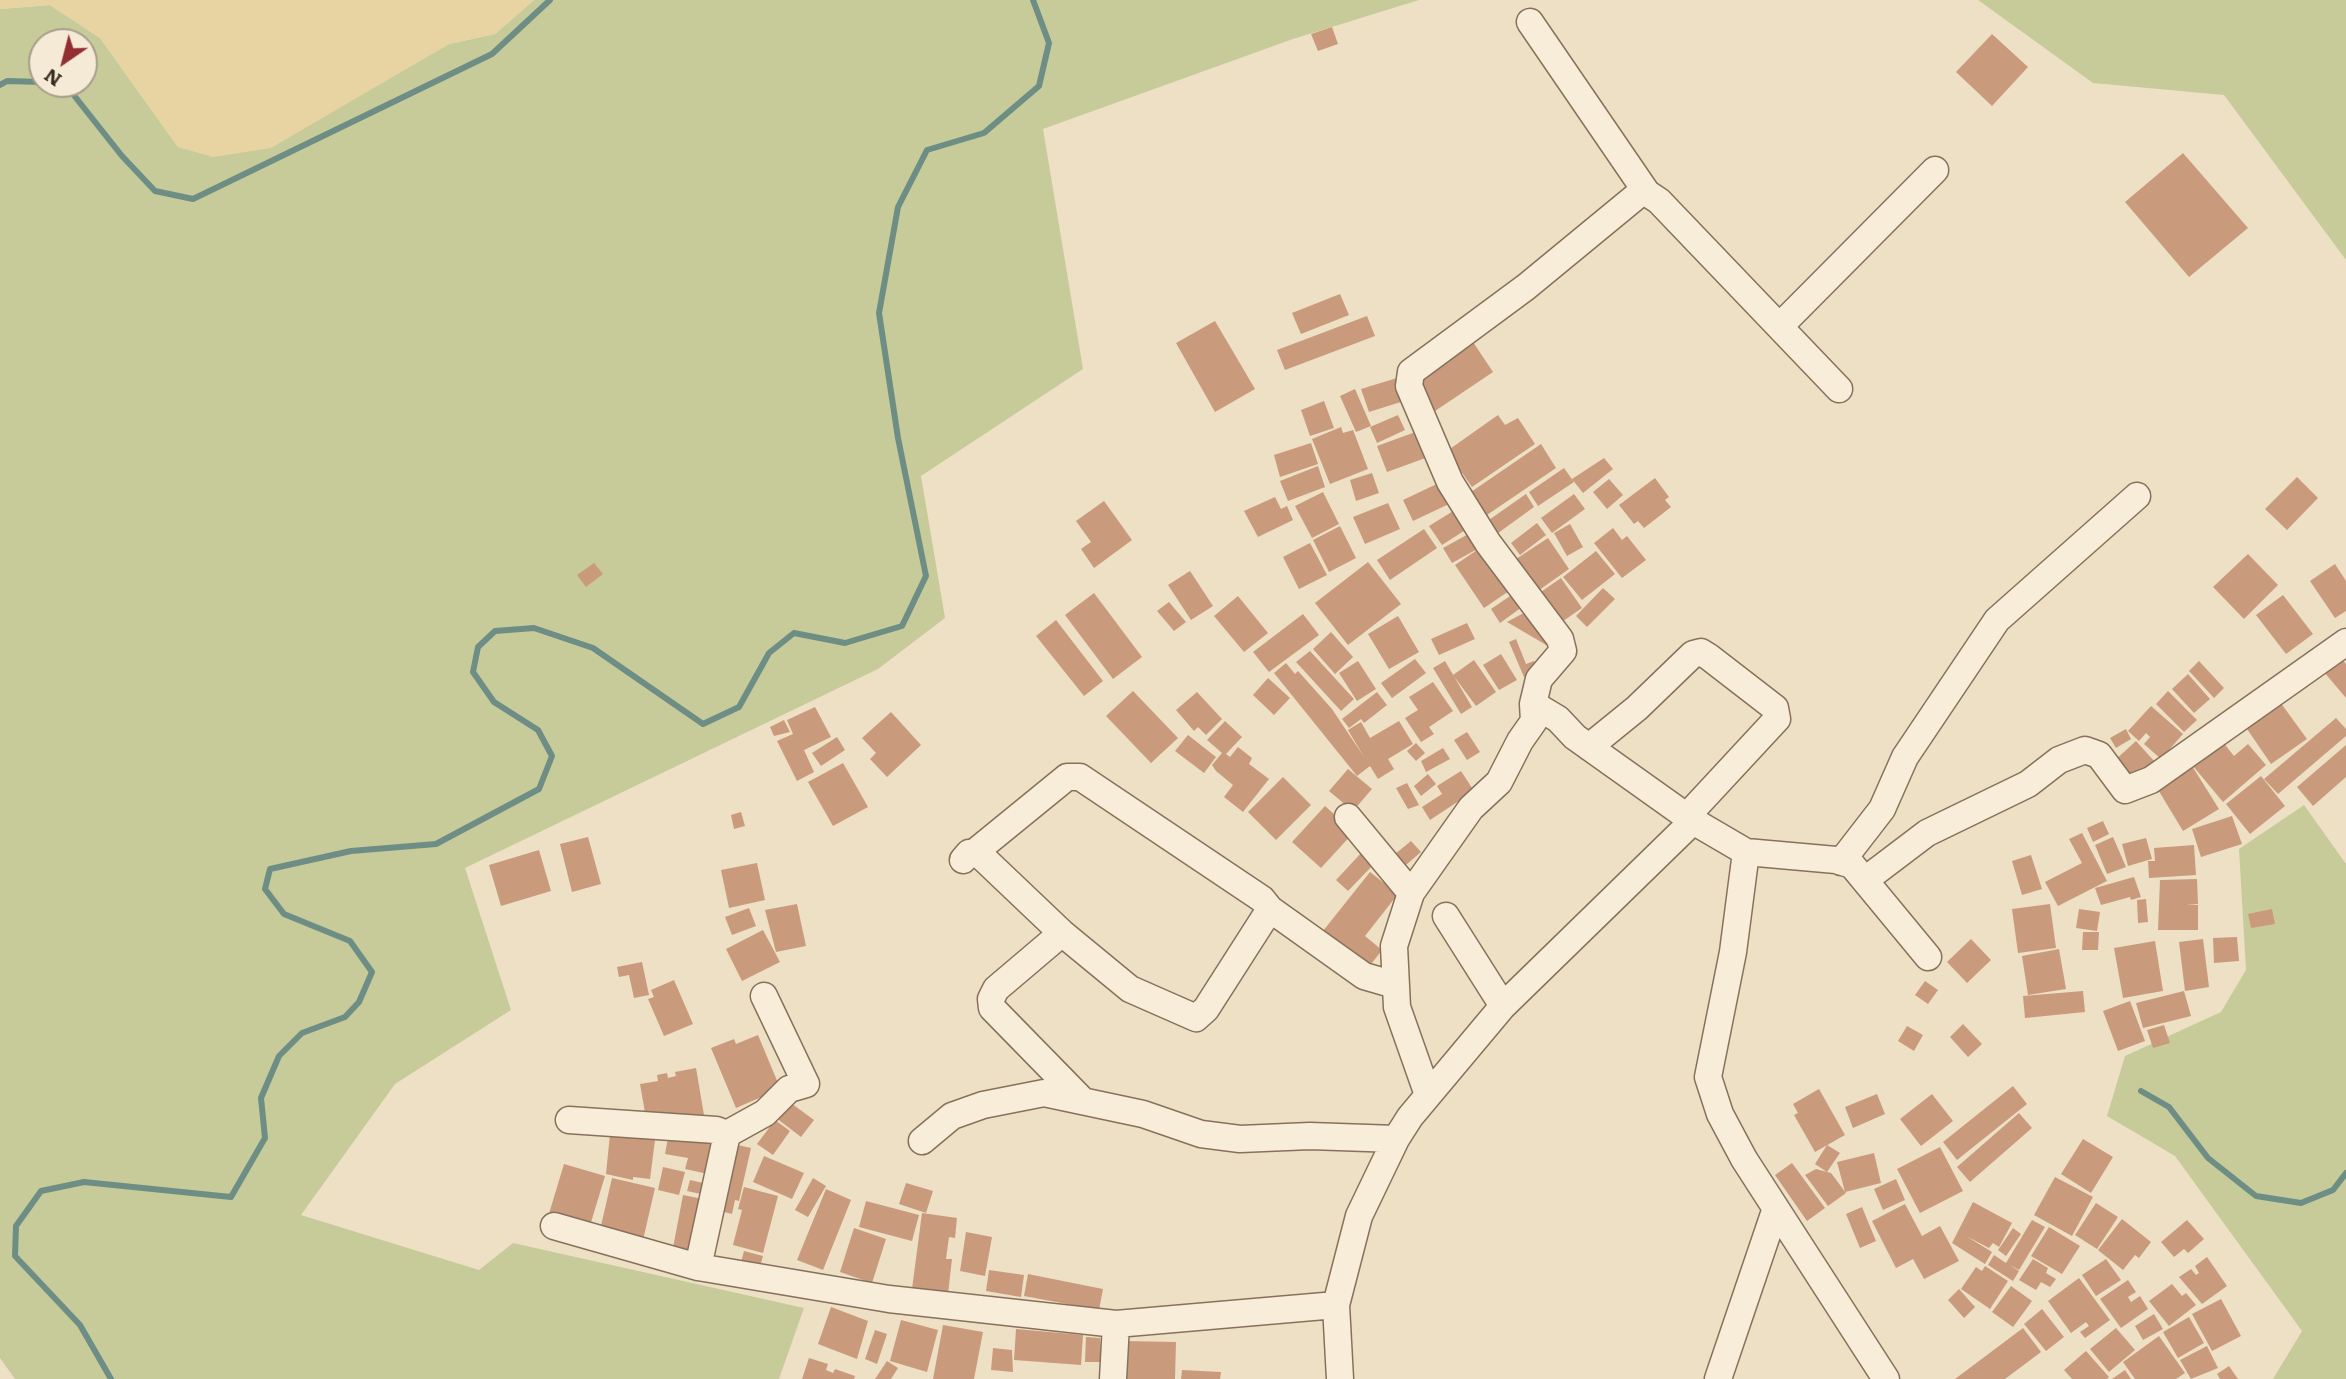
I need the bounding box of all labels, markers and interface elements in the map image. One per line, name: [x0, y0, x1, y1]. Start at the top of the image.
north arrow: [28, 28, 98, 98]
text: N: [38, 63, 67, 95]

